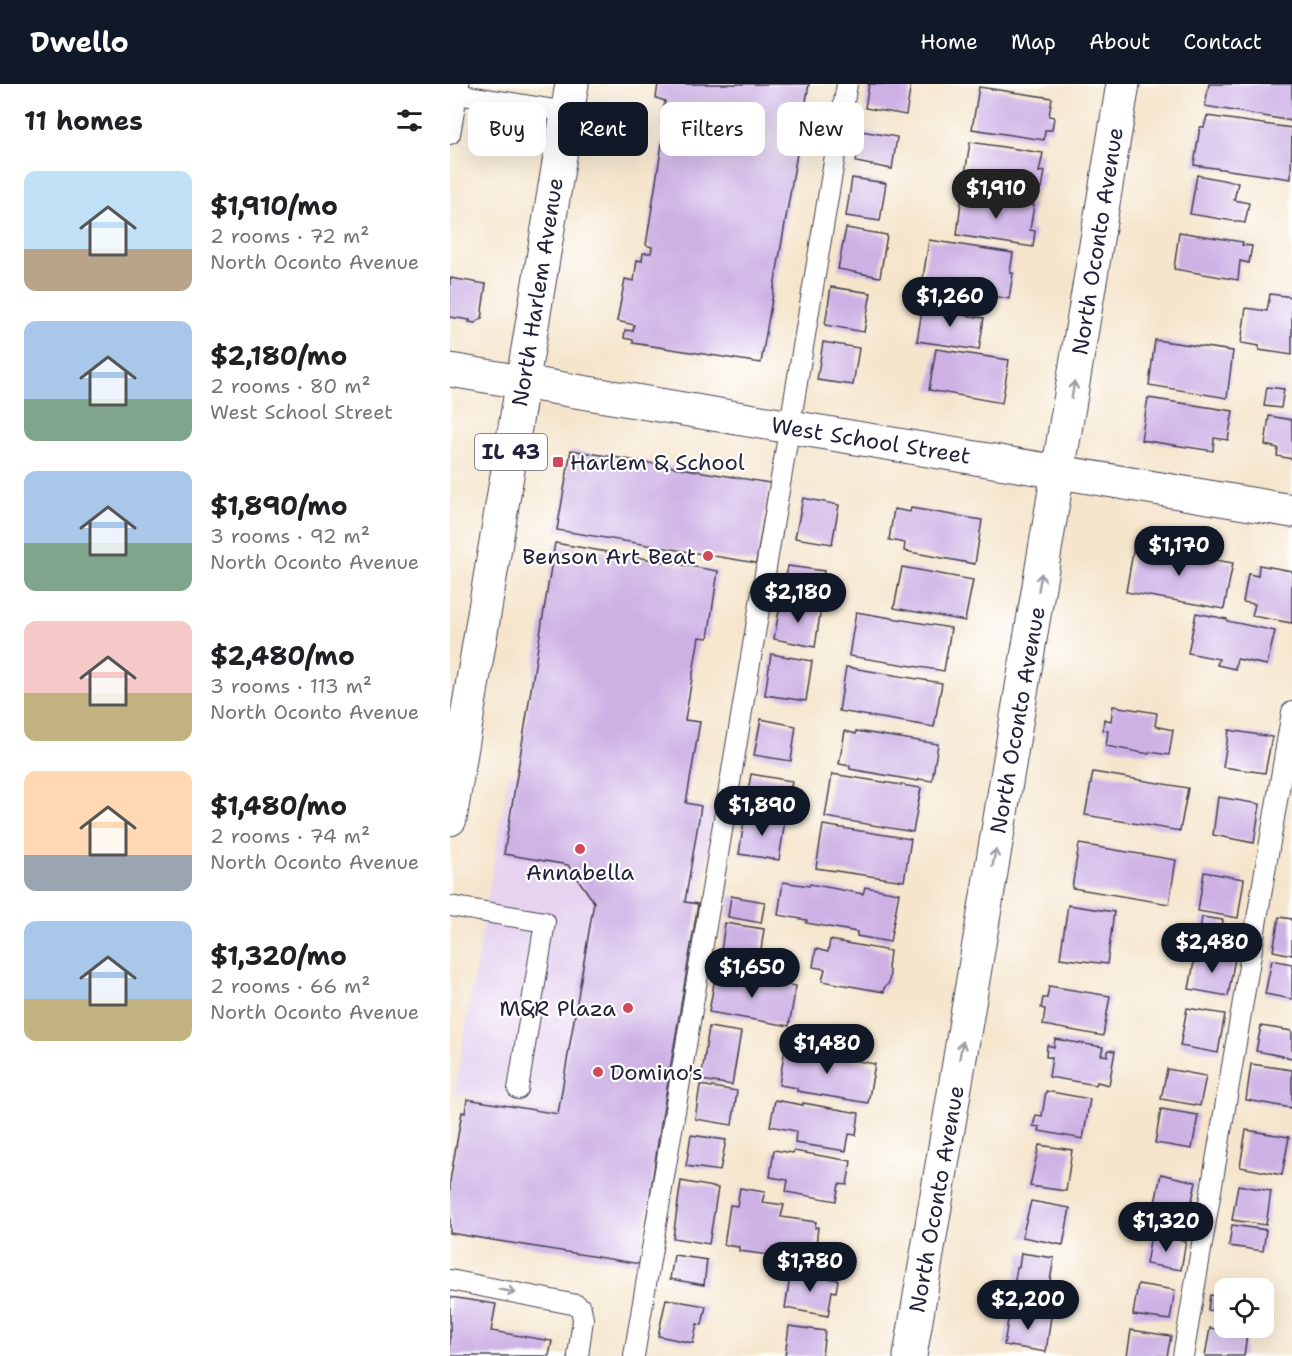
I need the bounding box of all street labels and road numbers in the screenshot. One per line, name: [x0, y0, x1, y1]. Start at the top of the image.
street label: North Oconto Avenue: [1065, 125, 1130, 357]
street label: North Harlem Avenue: [505, 175, 570, 409]
street label: West School Street: [769, 410, 973, 471]
road number: IL 43: [475, 434, 547, 470]
street label: North Oconto Avenue: [983, 604, 1052, 836]
street label: North Oconto Avenue: [902, 1083, 971, 1315]

